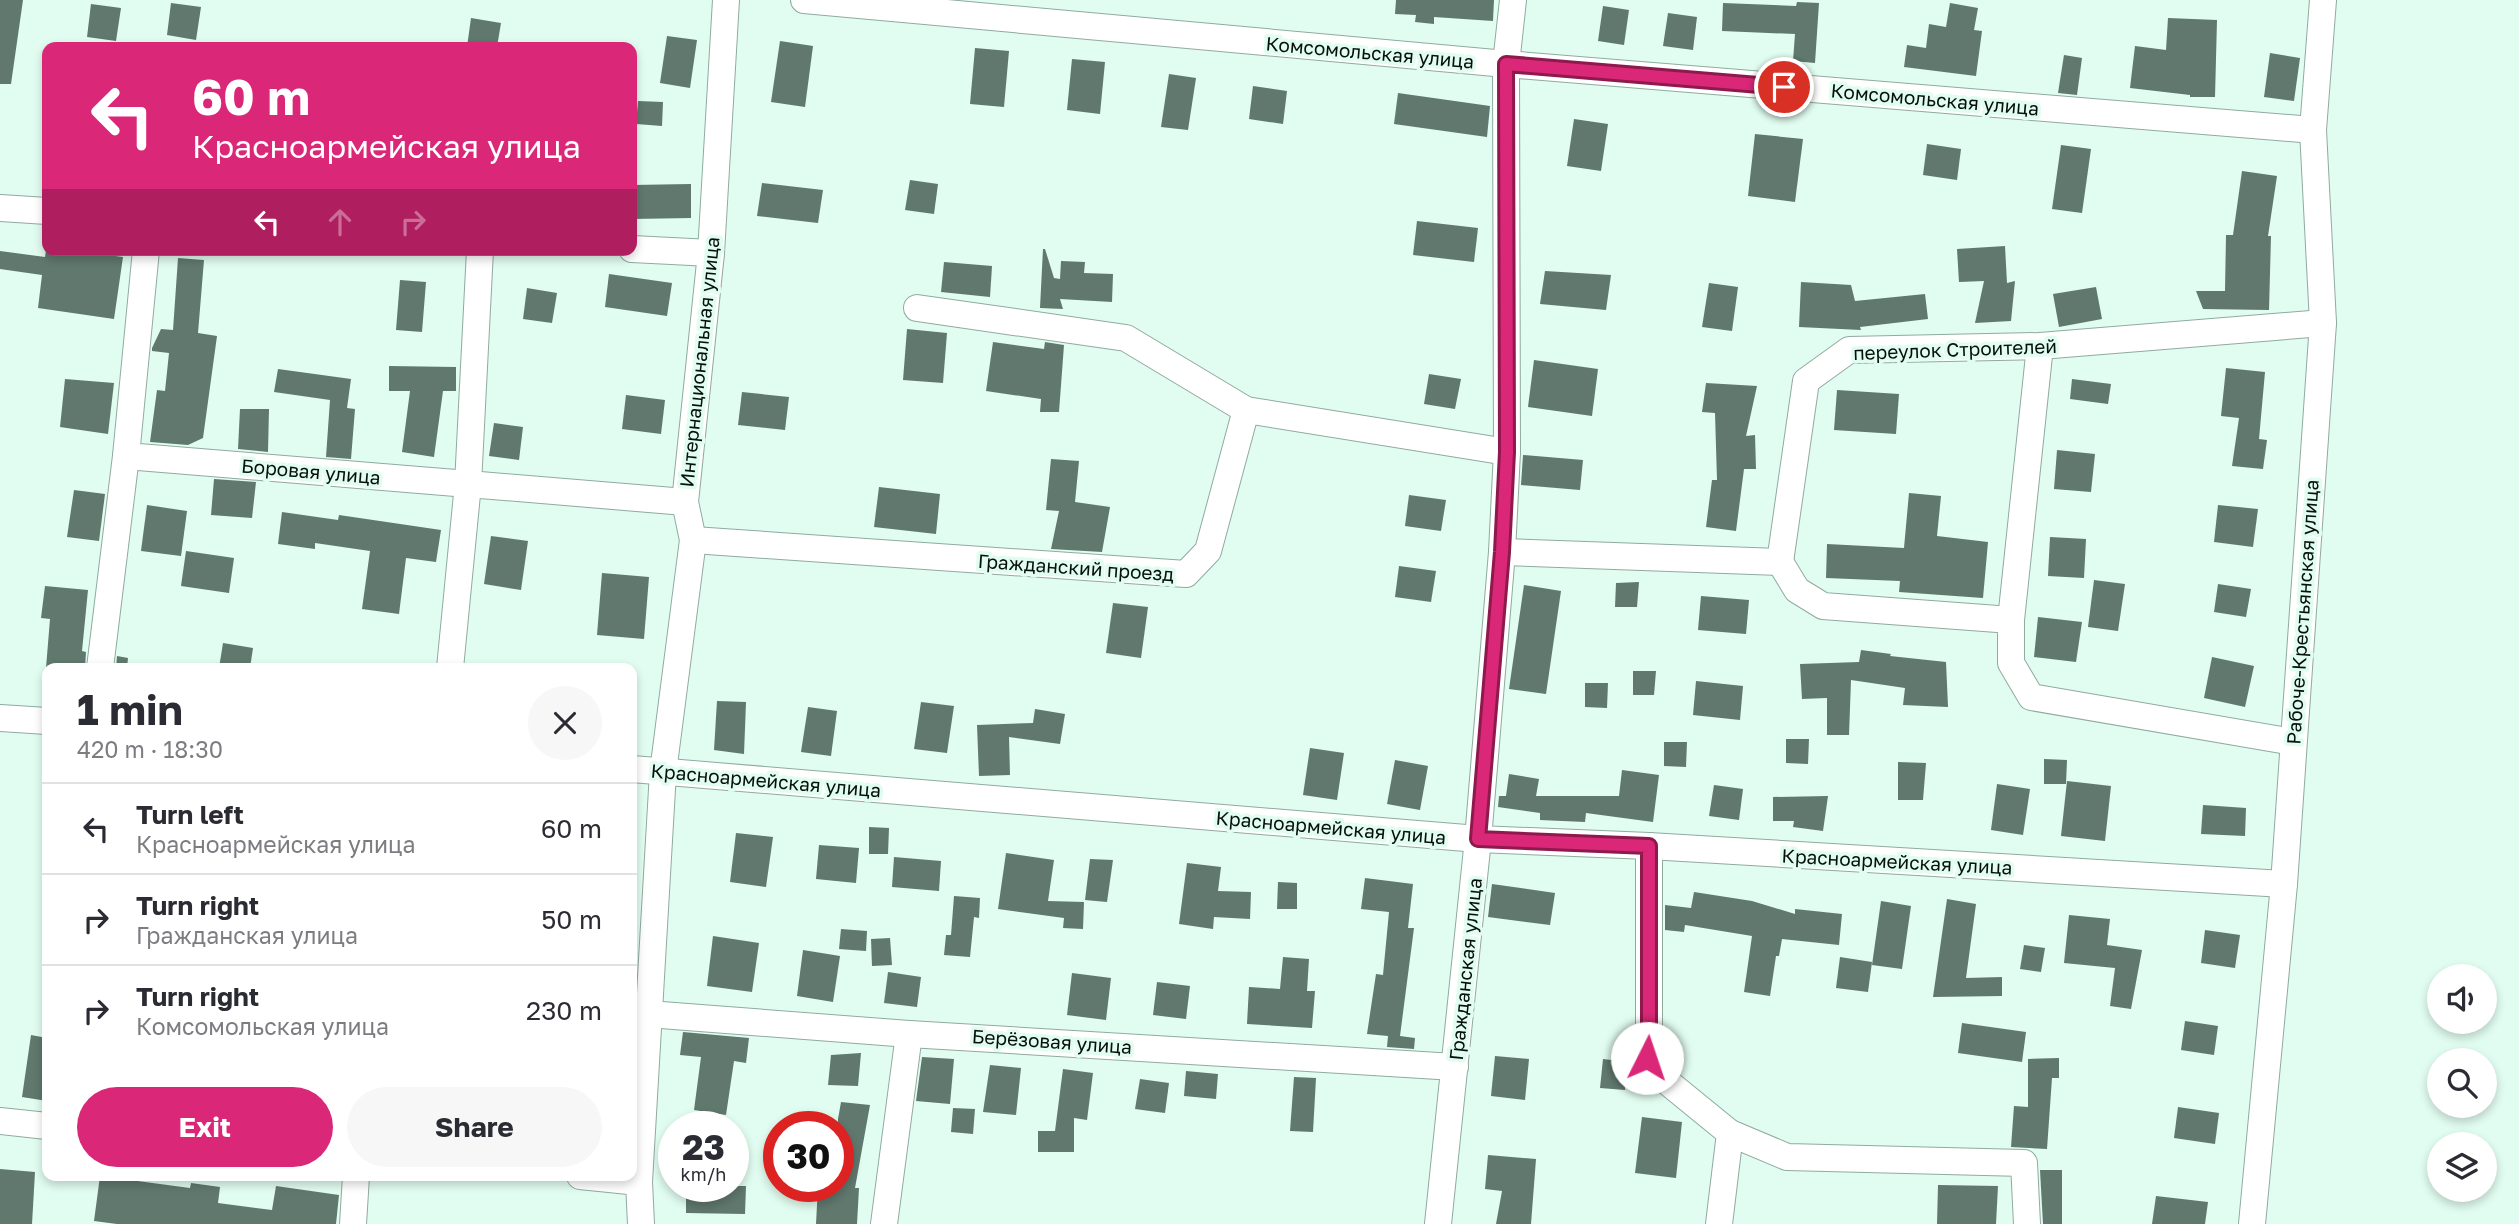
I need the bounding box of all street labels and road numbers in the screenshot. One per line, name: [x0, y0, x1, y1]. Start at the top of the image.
street label: Комсомольская улица: [1265, 31, 1475, 73]
street label: Комсомольская улица: [1830, 78, 2040, 120]
street label: Интернациональная улица: [674, 236, 724, 488]
street label: переулок Строителей: [1853, 334, 2057, 364]
street label: Боровая улица: [240, 453, 382, 489]
street label: Рабоче-Крестьянская улица: [2281, 479, 2323, 745]
street label: Гражданский проезд: [977, 549, 1175, 585]
street label: Красноармейская улица: [650, 758, 882, 802]
street label: Красноармейская улица: [1215, 805, 1447, 849]
street label: Красноармейская улица: [1781, 843, 2013, 879]
street label: Гражданская улица: [1444, 877, 1486, 1061]
street label: Берёзовая улица: [971, 1024, 1133, 1058]

